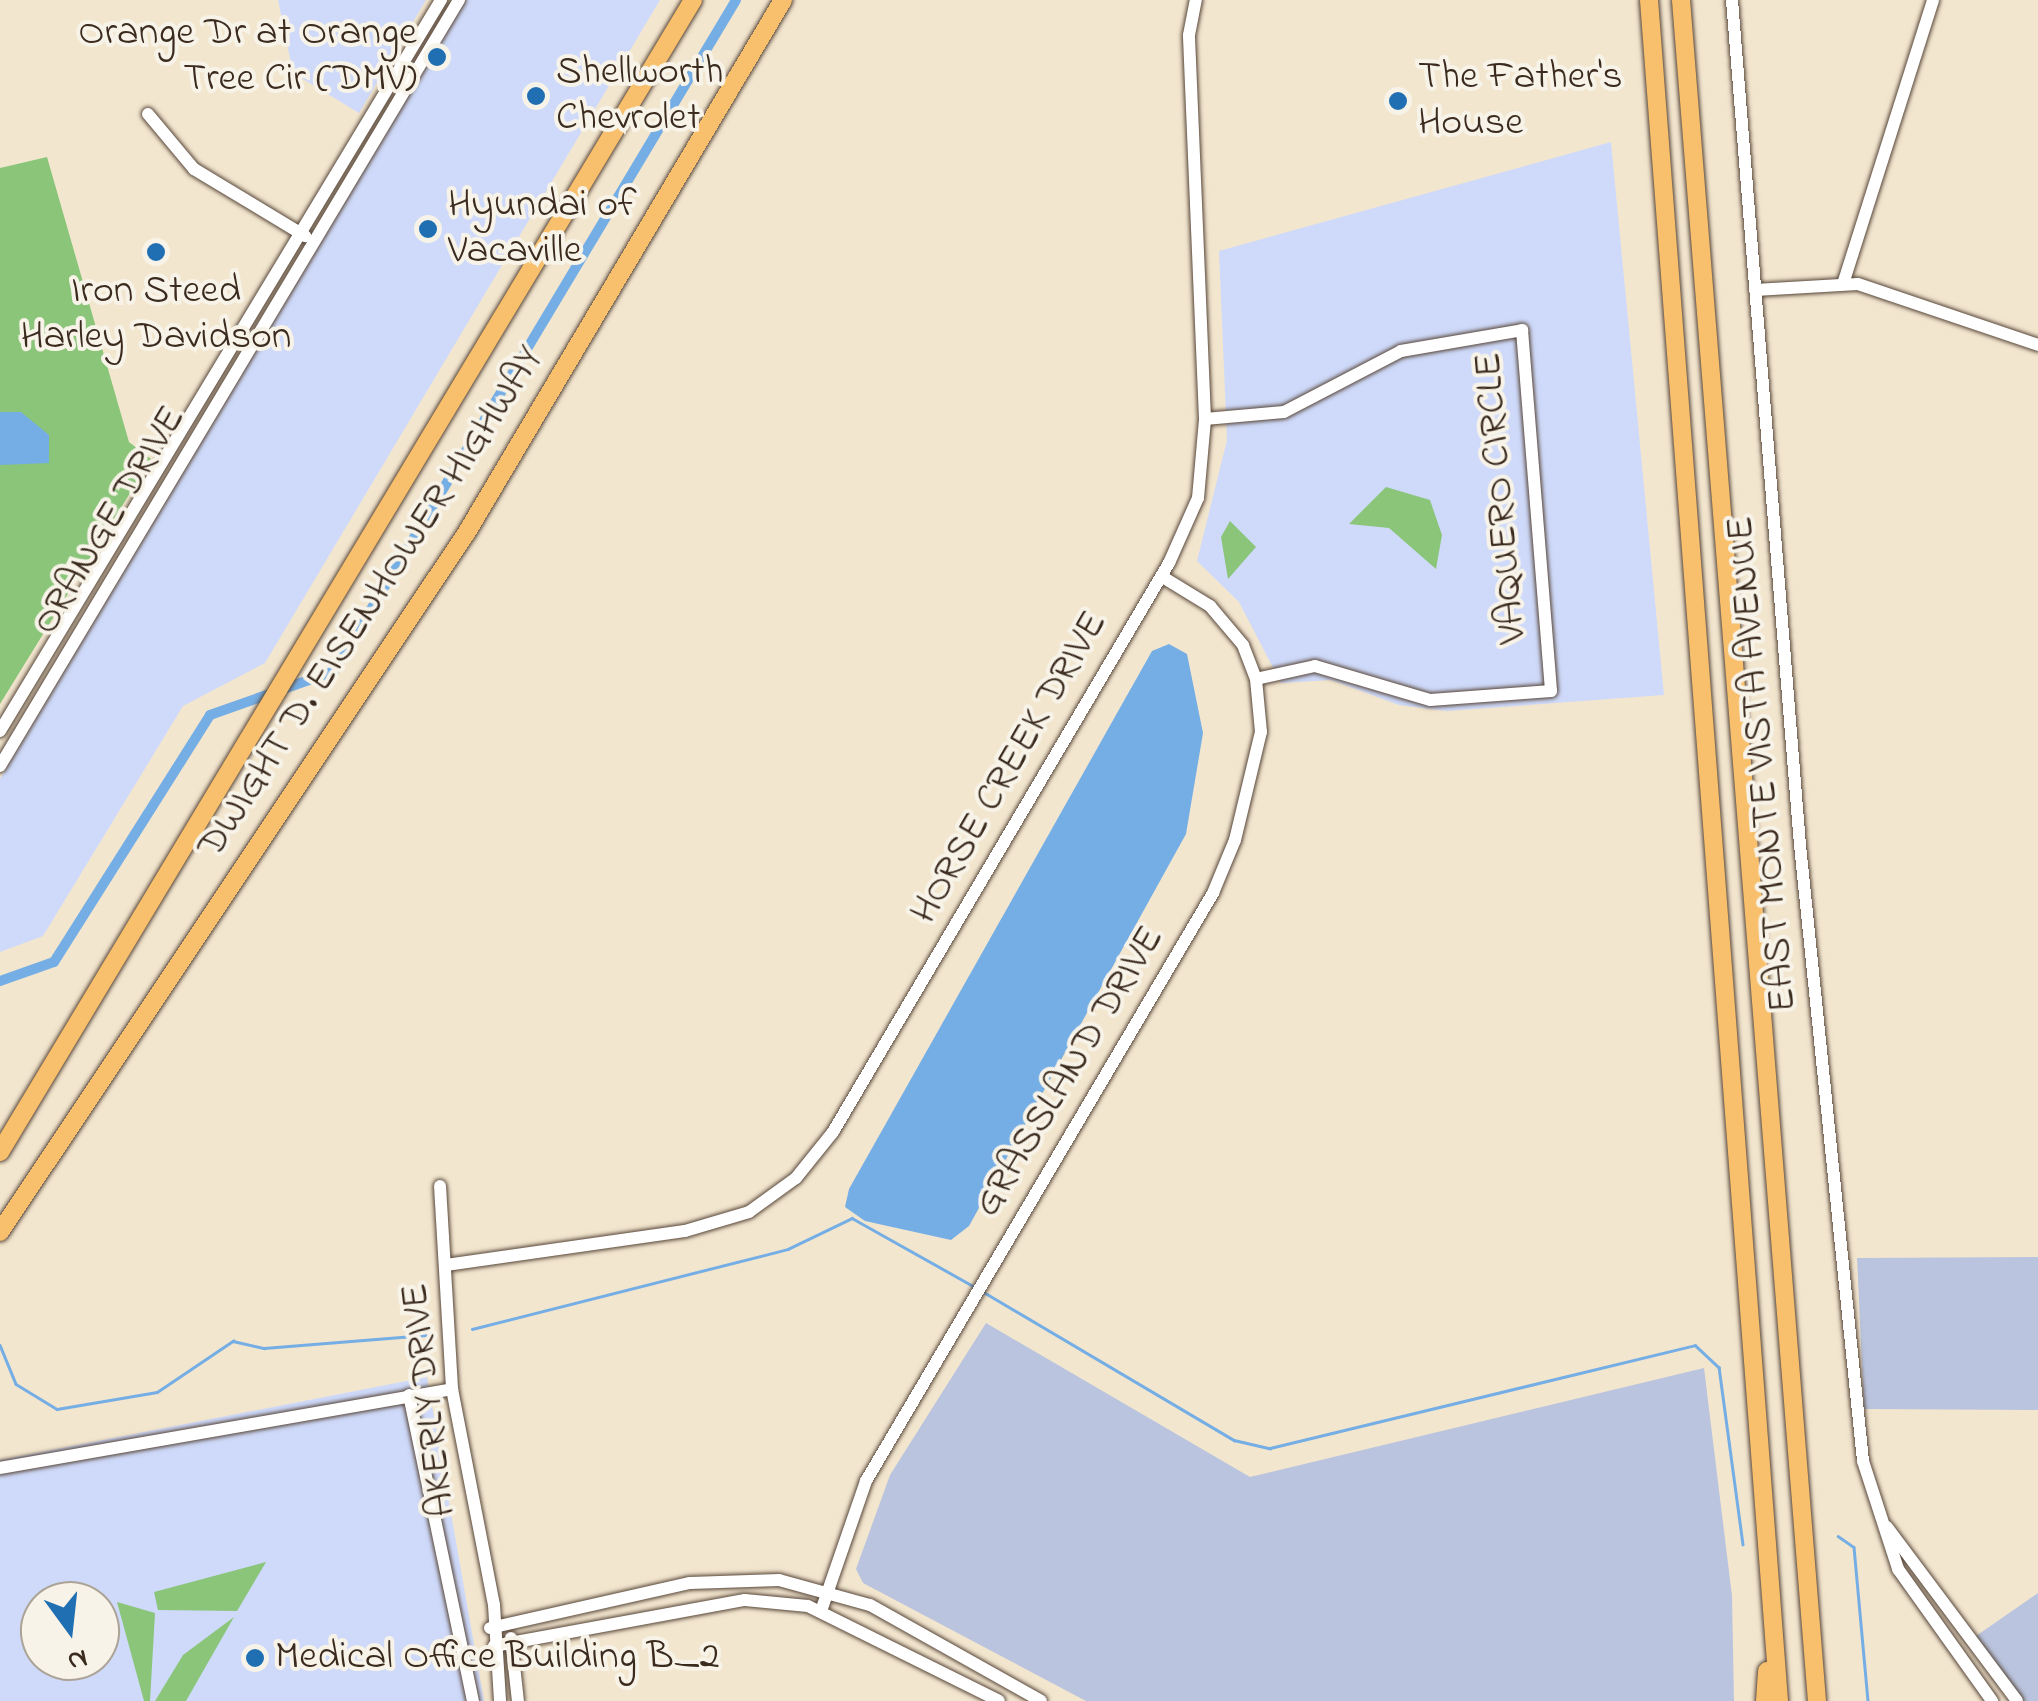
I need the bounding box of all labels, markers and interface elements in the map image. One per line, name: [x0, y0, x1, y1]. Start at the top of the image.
place label: Orange Dr at Orange Tree Cir (DMV): [78, 10, 417, 104]
marker: Orange Dr at Orange Tree Cir (DMV): [426, 46, 448, 68]
place label: Shellworth Chevrolet: [556, 49, 724, 143]
place label: The Father's House: [1418, 54, 1623, 148]
marker: Shellworth Chevrolet: [525, 85, 547, 107]
marker: The Father's House: [1387, 90, 1409, 112]
place label: Hyundai of Vacaville: [448, 182, 637, 276]
marker: Hyundai of Vacaville: [417, 218, 439, 240]
marker: Iron Steed Harley Davidson: [145, 241, 167, 263]
place label: Iron Steed Harley Davidson: [20, 268, 292, 362]
street label: DWIGHT D. EISENHOWER HIGHWAY: [188, 338, 556, 868]
street label: VAQUERO CIRCLE: [1465, 350, 1539, 646]
street label: ORANGE DRIVE: [23, 398, 197, 644]
street label: EAST MONTE VISTA AVENUE: [1717, 514, 1809, 1014]
street label: HORSE CREEK DRIVE: [901, 603, 1119, 933]
street label: GRASSLAND DRIVE: [964, 918, 1176, 1226]
street label: AKERLY DRIVE: [392, 1280, 468, 1520]
north arrow: [20, 1581, 120, 1681]
place label: Medical Office Building B_2: [275, 1634, 720, 1682]
text: N: [63, 1636, 92, 1681]
marker: Medical Office Building B_2: [244, 1647, 266, 1669]

